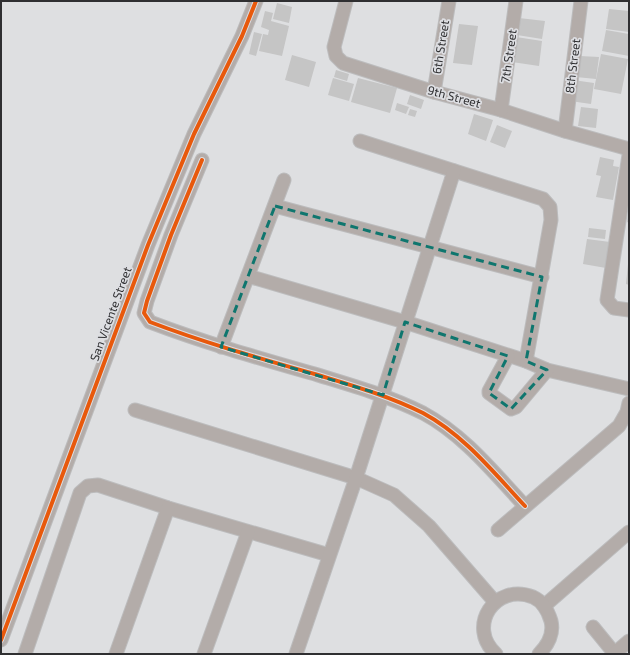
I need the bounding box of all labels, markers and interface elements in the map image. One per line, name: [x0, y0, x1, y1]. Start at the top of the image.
street label: 6th Street: [429, 18, 451, 75]
street label: 7th Street: [497, 28, 519, 83]
street label: 8th Street: [562, 37, 582, 94]
street label: 9th Street: [426, 82, 483, 110]
street label: San Vicente Street: [87, 264, 134, 363]

